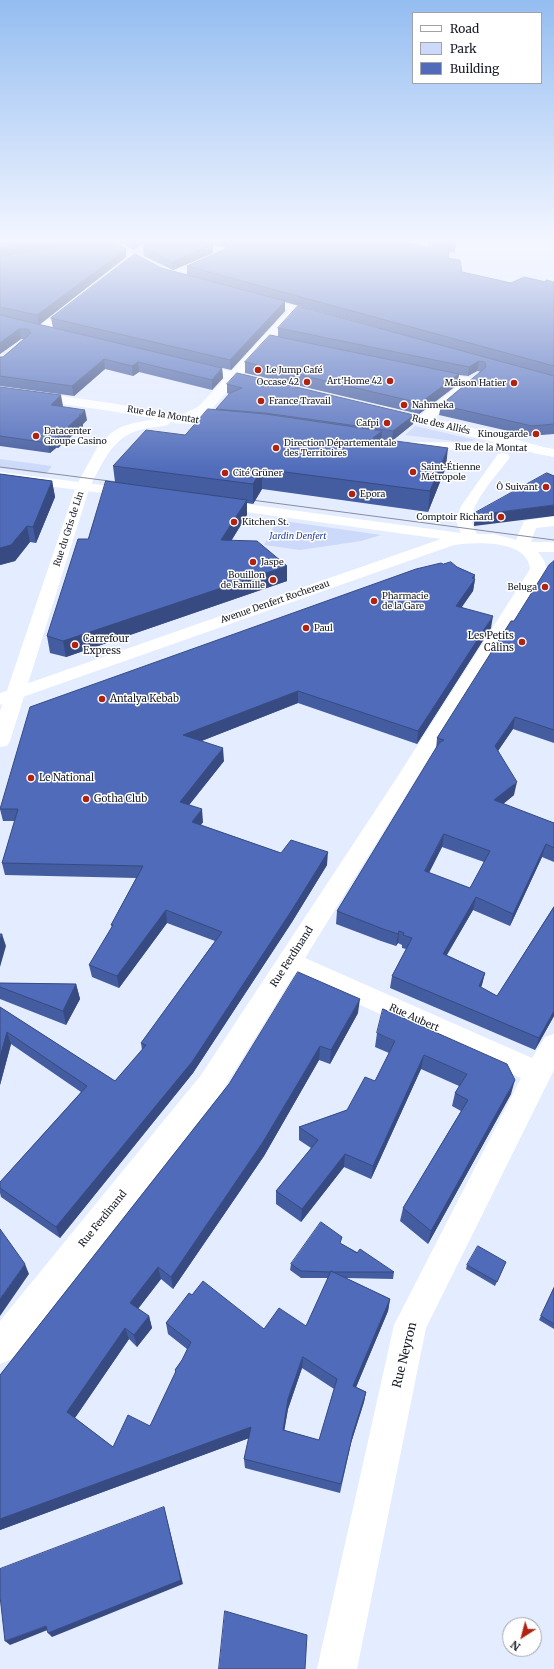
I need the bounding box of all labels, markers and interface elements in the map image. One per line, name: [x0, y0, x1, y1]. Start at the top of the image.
legend: [412, 12, 542, 84]
text: Road: [450, 21, 479, 36]
text: Park: [450, 41, 477, 56]
text: Building: [450, 61, 499, 76]
marker: Le Jump Café: [253, 365, 263, 375]
place label: Le Jump Café: [266, 365, 322, 375]
place label: Art'Home 42: [327, 376, 382, 386]
marker: Art'Home 42: [385, 376, 395, 386]
place label: Occase 42: [257, 377, 299, 387]
marker: Occase 42: [302, 377, 312, 387]
place label: Maison Hatier: [444, 378, 506, 388]
marker: Maison Hatier: [509, 378, 519, 388]
marker: France Travail: [256, 396, 266, 406]
place label: France Travail: [269, 396, 331, 406]
marker: Nahmeka: [399, 400, 409, 410]
place label: Nahmeka: [412, 400, 454, 410]
street label: Rue de la Montat: [126, 404, 200, 426]
street label: Rue des Alliés: [411, 413, 471, 437]
place label: Cafpi: [356, 418, 379, 428]
marker: Cafpi: [382, 418, 392, 428]
place label: Datacenter Groupe Casino: [44, 426, 107, 447]
place label: Kinougarde: [478, 429, 528, 439]
marker: Kinougarde: [531, 429, 541, 439]
marker: Datacenter Groupe Casino: [31, 431, 41, 441]
place label: Direction Départementale des Territoires: [284, 438, 396, 459]
street label: Rue de la Montat: [455, 442, 527, 454]
marker: Direction Départementale des Territoires: [271, 443, 281, 453]
place label: Saint-Étienne Métropole: [421, 462, 480, 483]
marker: Saint-Étienne Métropole: [408, 467, 418, 477]
marker: Cité Grüner: [220, 468, 230, 478]
place label: Cité Grüner: [233, 468, 282, 478]
place label: Ô Suivant: [497, 482, 538, 492]
marker: Ô Suivant: [541, 482, 551, 492]
marker: Epora: [347, 489, 357, 499]
place label: Epora: [360, 489, 385, 499]
street label: Rue du Gris de Lin: [52, 490, 86, 568]
place label: Comptoir Richard: [416, 512, 493, 522]
marker: Comptoir Richard: [496, 512, 506, 522]
marker: Kitchen St.: [229, 517, 239, 527]
place label: Kitchen St.: [242, 517, 289, 527]
park label: Jardin Denfert: [270, 531, 326, 541]
marker: Jaspe: [248, 557, 258, 567]
place label: Jaspe: [261, 557, 284, 567]
place label: Bouillon de Famille: [221, 570, 265, 591]
marker: Bouillon de Famille: [268, 575, 278, 585]
street label: Avenue Denfert Rochereau: [219, 578, 331, 626]
place label: Beluga: [508, 582, 537, 592]
marker: Beluga: [540, 582, 550, 592]
place label: Pharmacie de la Gare: [382, 591, 428, 612]
marker: Pharmacie de la Gare: [369, 596, 379, 606]
marker: Paul: [301, 623, 311, 633]
place label: Paul: [314, 623, 333, 633]
place label: Les Petits Câlins: [468, 630, 514, 654]
place label: Carrefour Express: [83, 633, 129, 656]
marker: Les Petits Câlins: [517, 637, 527, 647]
marker: Carrefour Express: [70, 640, 80, 650]
place label: Antalya Kebab: [110, 693, 179, 705]
marker: Antalya Kebab: [97, 694, 107, 704]
place label: Le National: [39, 772, 94, 784]
marker: Le National: [26, 773, 36, 783]
place label: Gotha Club: [94, 793, 147, 805]
marker: Gotha Club: [81, 794, 91, 804]
street label: Rue Ferdinand: [268, 924, 316, 990]
street label: Rue Aubert: [387, 1002, 441, 1034]
street label: Rue Ferdinand: [76, 1188, 130, 1250]
street label: Rue Neyron: [390, 1321, 420, 1389]
north arrow: [502, 1617, 542, 1657]
text: N: [508, 1638, 523, 1654]

